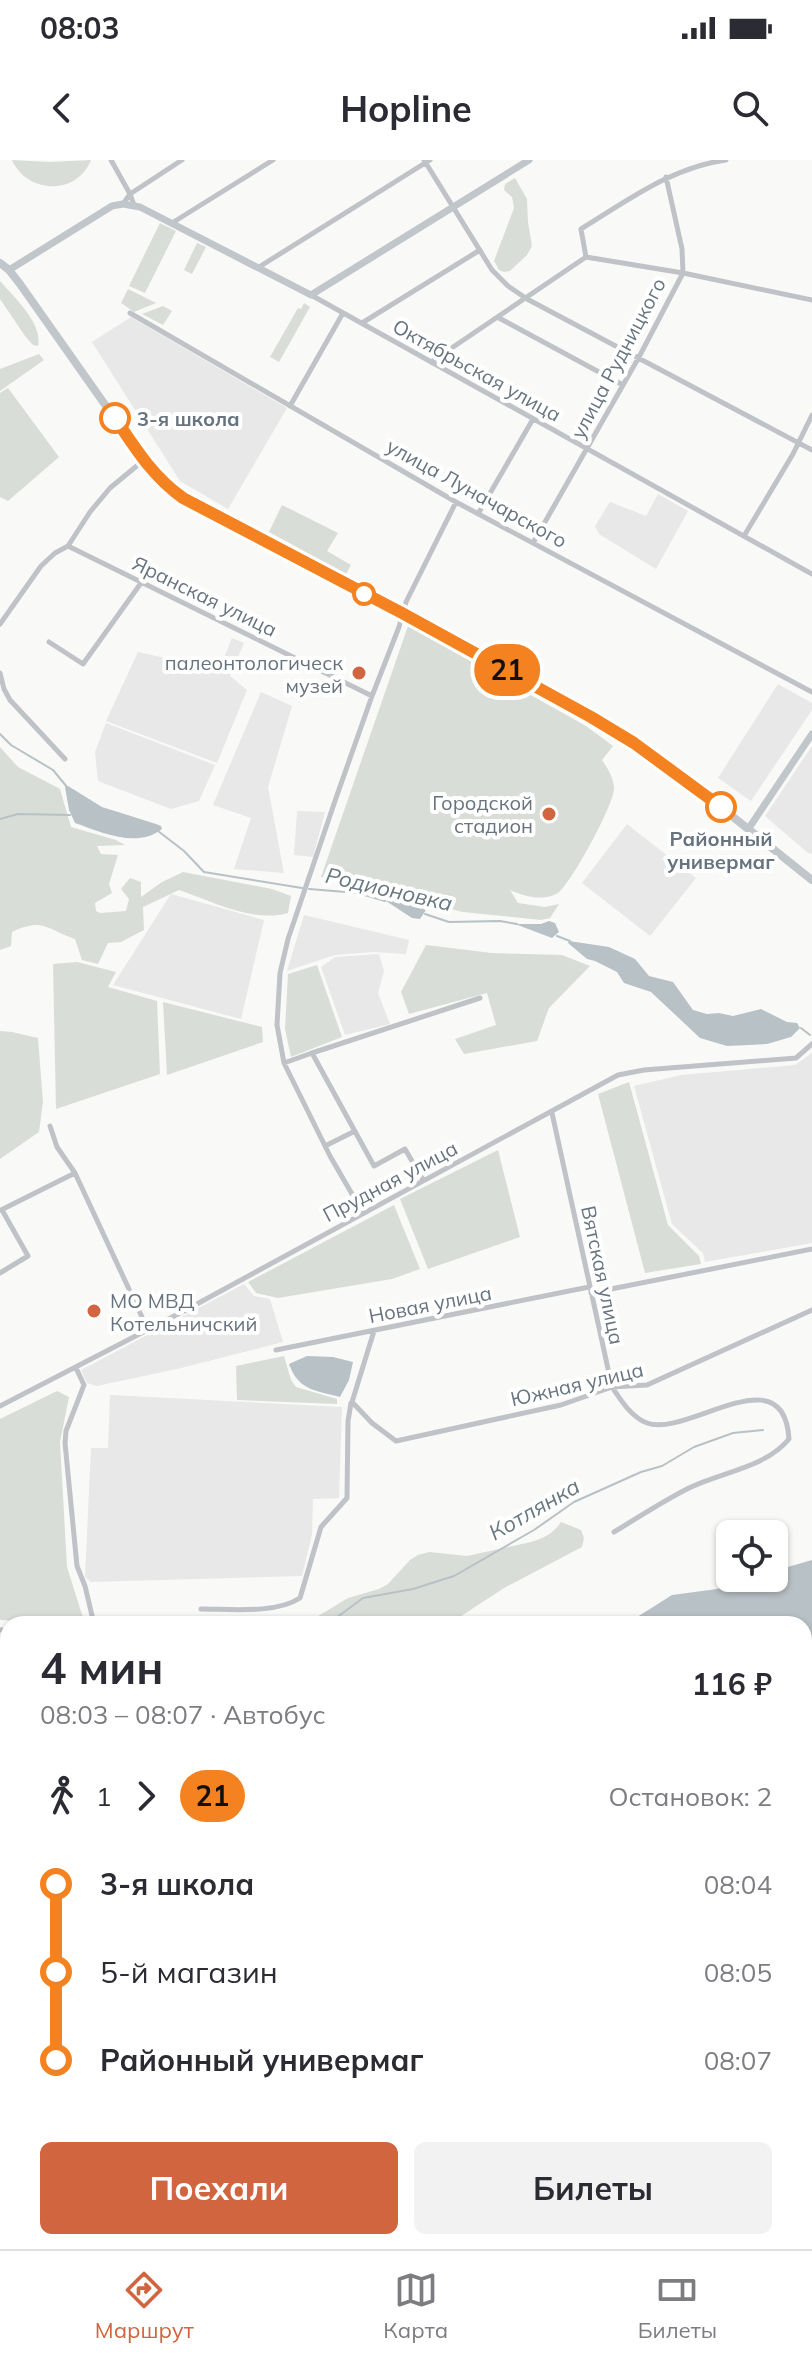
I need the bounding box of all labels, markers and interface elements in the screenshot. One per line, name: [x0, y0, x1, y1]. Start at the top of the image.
text: 08:03: [40, 9, 119, 47]
icon: back: [40, 86, 84, 130]
text: Hopline: [340, 86, 472, 131]
icon: search: [728, 86, 772, 130]
street label: улица Рудницкого: [565, 273, 671, 443]
street label: Октябрьская улица: [388, 313, 566, 427]
marker: 3-я школа: [100, 403, 130, 433]
place label: 3-я школа: [137, 406, 240, 431]
street label: улица Луначарского: [382, 433, 572, 553]
street label: Яранская улица: [129, 550, 281, 642]
unlabelled marker: [353, 583, 375, 605]
line badge: 21: [471, 644, 543, 696]
place label: палеонтологическ музей: [165, 650, 343, 698]
text: 21: [490, 652, 524, 687]
marker: палеонтологическ музей: [350, 664, 368, 682]
place label: Городской стадион: [432, 790, 533, 838]
marker: Районный универмаг: [706, 792, 736, 822]
marker: Городской стадион: [540, 805, 558, 823]
place label: Районный универмаг: [667, 826, 775, 874]
water label: Родионовка: [323, 861, 455, 917]
street label: Прудная улица: [318, 1135, 462, 1227]
street label: Вятская улица: [576, 1203, 630, 1347]
street label: Новая улица: [366, 1280, 494, 1328]
place label: МО МВД Котельничский: [110, 1288, 257, 1336]
marker: МО МВД Котельничский: [85, 1302, 103, 1320]
street label: Южная улица: [508, 1357, 646, 1411]
water label: Котлянка: [483, 1472, 585, 1546]
map controls: [716, 1520, 788, 1592]
button: locate: [716, 1520, 788, 1592]
text: 4 мин: [40, 1640, 163, 1695]
text: 116 ₽: [692, 1665, 772, 1703]
text: 08:03 – 08:07 · Автобус: [40, 1698, 326, 1731]
icon: walk: [40, 1774, 84, 1818]
icon: forward: [124, 1774, 168, 1818]
text: 21: [196, 1778, 229, 1813]
text: 1: [96, 1780, 112, 1813]
text: Остановок: 2: [609, 1780, 772, 1813]
text: 3-я школа: [100, 1865, 254, 1903]
text: 08:04: [704, 1868, 772, 1901]
text: 5-й магазин: [100, 1953, 278, 1991]
text: 08:05: [704, 1956, 772, 1989]
text: Районный универмаг: [100, 2041, 424, 2079]
text: 08:07: [704, 2044, 772, 2077]
button: Поехали: [40, 2142, 398, 2234]
button: Билеты: [414, 2142, 772, 2234]
tab: Маршрут: [95, 2268, 194, 2344]
tab: Карта: [383, 2268, 448, 2344]
tab: Билеты: [638, 2268, 717, 2344]

